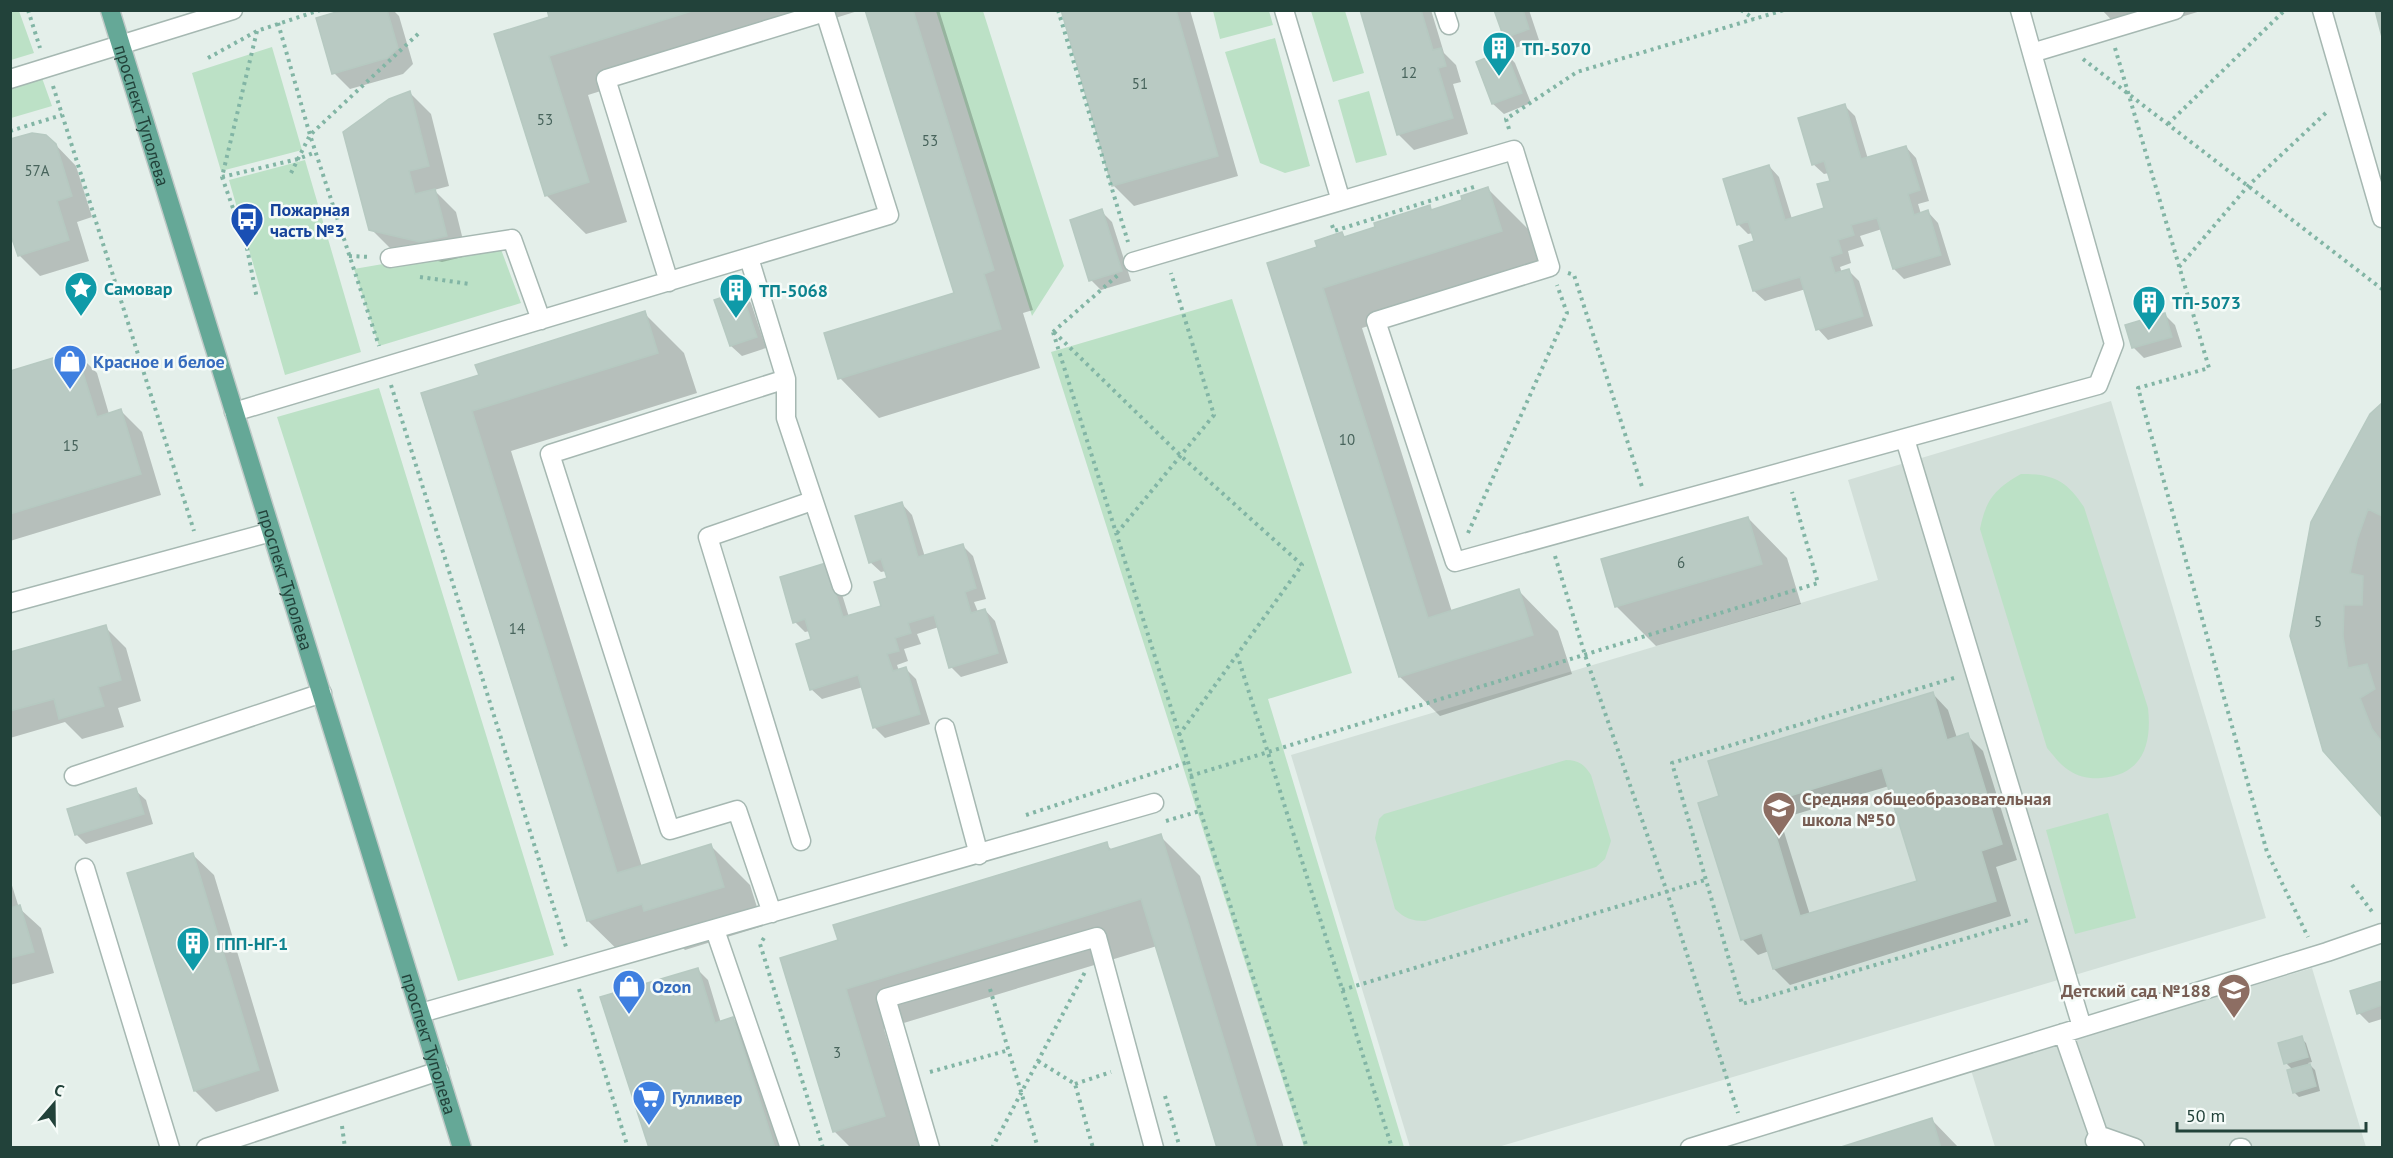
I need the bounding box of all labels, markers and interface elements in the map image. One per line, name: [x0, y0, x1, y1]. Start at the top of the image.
building icon: ТП-5070: [1481, 30, 1517, 77]
place label: ТП-5070: [1522, 37, 1591, 60]
street label: проспект Туполева: [110, 42, 175, 189]
house number: 12: [1401, 63, 1417, 82]
house number: 51: [1132, 74, 1148, 93]
house number: 53: [537, 110, 553, 129]
house number: 53: [922, 131, 938, 150]
house number: 57А: [24, 161, 50, 180]
place label: Пожарная часть №3: [270, 198, 350, 242]
bus stop icon: Пожарная часть №3: [229, 201, 265, 248]
place icon: Самовар: [63, 270, 99, 317]
building icon: ТП-5068: [718, 272, 754, 319]
place label: Самовар: [104, 277, 173, 300]
place label: ТП-5068: [759, 279, 828, 302]
building icon: ТП-5073: [2131, 284, 2167, 331]
place label: ТП-5073: [2172, 291, 2241, 314]
shop icon: Красное и белое: [52, 343, 88, 390]
place label: Красное и белое: [93, 350, 225, 373]
house number: 10: [1339, 430, 1355, 449]
house number: 15: [63, 436, 79, 455]
street label: проспект Туполева: [253, 506, 319, 653]
house number: 6: [1677, 553, 1685, 572]
house number: 5: [2314, 612, 2322, 631]
house number: 14: [509, 619, 525, 638]
place label: Средняя общеобразовательная школа №50: [1802, 787, 2051, 831]
school or university icon: Средняя общеобразовательная школа №50: [1761, 790, 1797, 837]
building icon: ГПП-НГ-1: [175, 925, 211, 972]
place label: ГПП-НГ-1: [216, 932, 288, 955]
shop icon: Ozon: [611, 968, 647, 1015]
street label: проспект Туполева: [397, 970, 462, 1117]
school or university icon: Детский сад №188: [2216, 972, 2252, 1019]
place label: Ozon: [652, 975, 691, 998]
place label: Детский сад №188: [2061, 979, 2211, 1002]
house number: 3: [833, 1043, 841, 1062]
north arrow: [24, 1074, 84, 1134]
text: С: [52, 1079, 67, 1101]
supermarket icon: Гулливер: [631, 1079, 667, 1126]
place label: Гулливер: [672, 1086, 743, 1109]
scale bar: [2177, 1095, 2366, 1133]
text: 50 m: [2186, 1104, 2225, 1127]

